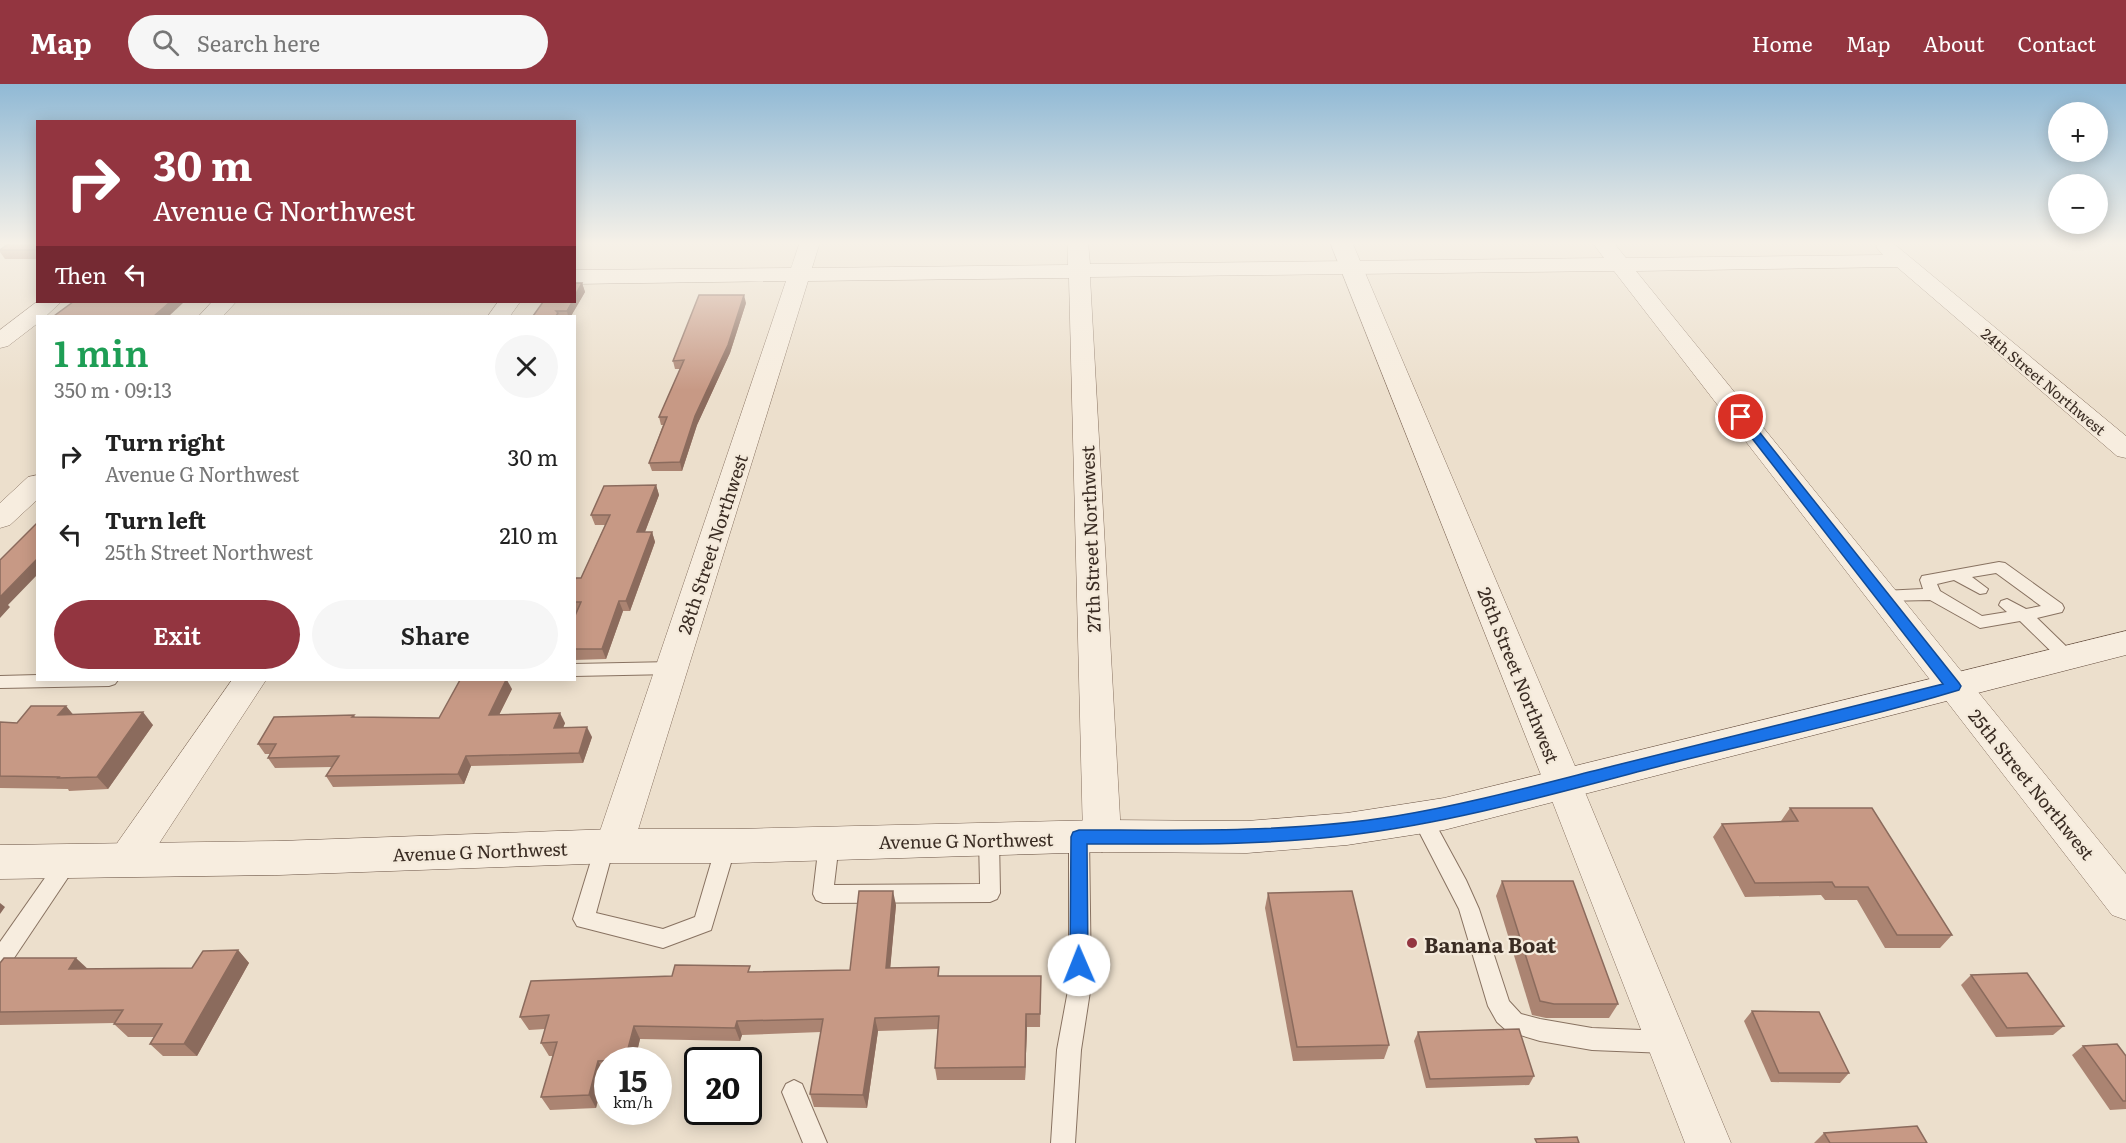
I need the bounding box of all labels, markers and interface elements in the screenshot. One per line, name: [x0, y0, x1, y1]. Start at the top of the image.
search box: [128, 15, 548, 69]
text: Map: [30, 21, 92, 63]
icon: search: [149, 26, 182, 59]
text: Search here: [197, 26, 320, 59]
text: Home: [1752, 27, 1813, 58]
text: Map: [1846, 27, 1890, 58]
text: About: [1923, 27, 1985, 58]
text: Contact: [2018, 27, 2096, 58]
map controls: [2048, 102, 2108, 234]
button: +: [2048, 102, 2108, 162]
text: 30 m: [153, 132, 253, 194]
icon: right: [54, 144, 132, 222]
button: −: [2048, 174, 2108, 234]
text: Avenue G Northwest: [153, 189, 415, 229]
text: Then: [54, 258, 107, 291]
icon: left: [119, 258, 152, 291]
street label: 24th Street Northwest: [1977, 322, 2111, 440]
text: 1 min: [54, 325, 149, 378]
button: close: [495, 335, 558, 398]
text: 350 m · 09:13: [54, 374, 172, 404]
pin: [1715, 391, 1766, 442]
icon: arrive: [1724, 400, 1757, 433]
text: Turn right: [105, 425, 225, 458]
icon: right: [54, 440, 87, 473]
text: 30 m: [508, 440, 558, 473]
street label: 27th Street Northwest: [1073, 444, 1107, 633]
street label: 28th Street Northwest: [670, 450, 754, 638]
text: Avenue G Northwest: [105, 458, 299, 488]
text: Turn left: [105, 503, 206, 536]
icon: left: [54, 518, 87, 551]
text: 210 m: [499, 518, 558, 551]
text: 25th Street Northwest: [105, 536, 313, 566]
street label: 26th Street Northwest: [1471, 583, 1567, 768]
button: Exit: [54, 600, 300, 669]
button: Share: [312, 600, 558, 669]
street label: 25th Street Northwest: [1963, 703, 2102, 866]
street label: Avenue G Northwest: [878, 825, 1054, 855]
street label: Avenue G Northwest: [392, 834, 569, 868]
place label: Banana Boat: [1424, 928, 1557, 959]
position arrow: [1047, 933, 1111, 997]
marker: Banana Boat: [1405, 936, 1419, 950]
speed limit sign: 20: [684, 1047, 762, 1125]
text: 15: [619, 1057, 647, 1101]
text: km/h: [613, 1090, 653, 1113]

